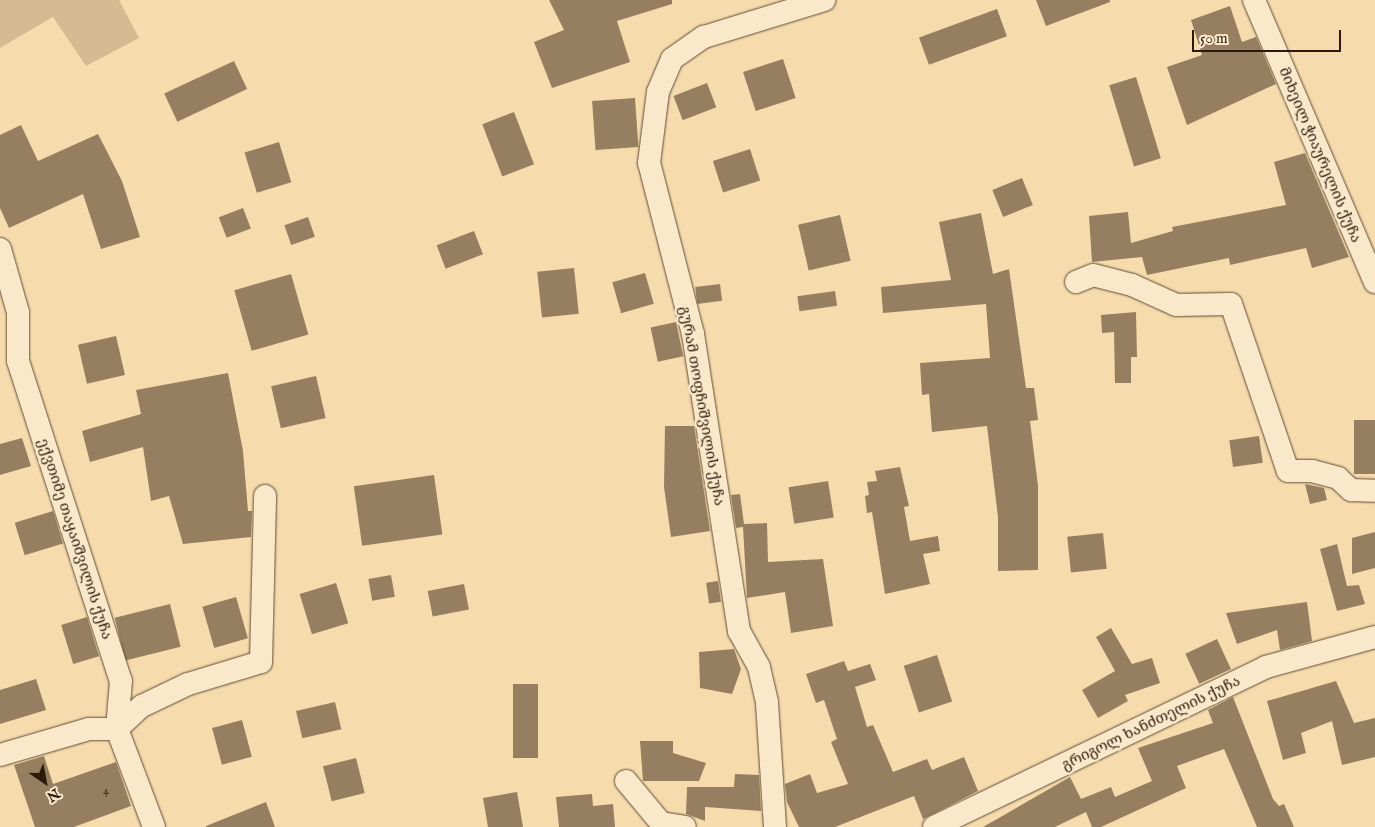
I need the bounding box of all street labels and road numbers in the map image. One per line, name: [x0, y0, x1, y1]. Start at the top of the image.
street label: მიხეილ ჭიაურელის ქუჩა: [1275, 65, 1365, 245]
street label: გურამ თოფჩიშვილის ქუჩა: [676, 305, 728, 507]
street label: ექვთიმე თაყაიშვილის ქუჩა: [34, 436, 116, 642]
street label: გრიგოლ ხანძთელის ქუჩა: [1059, 672, 1243, 774]

